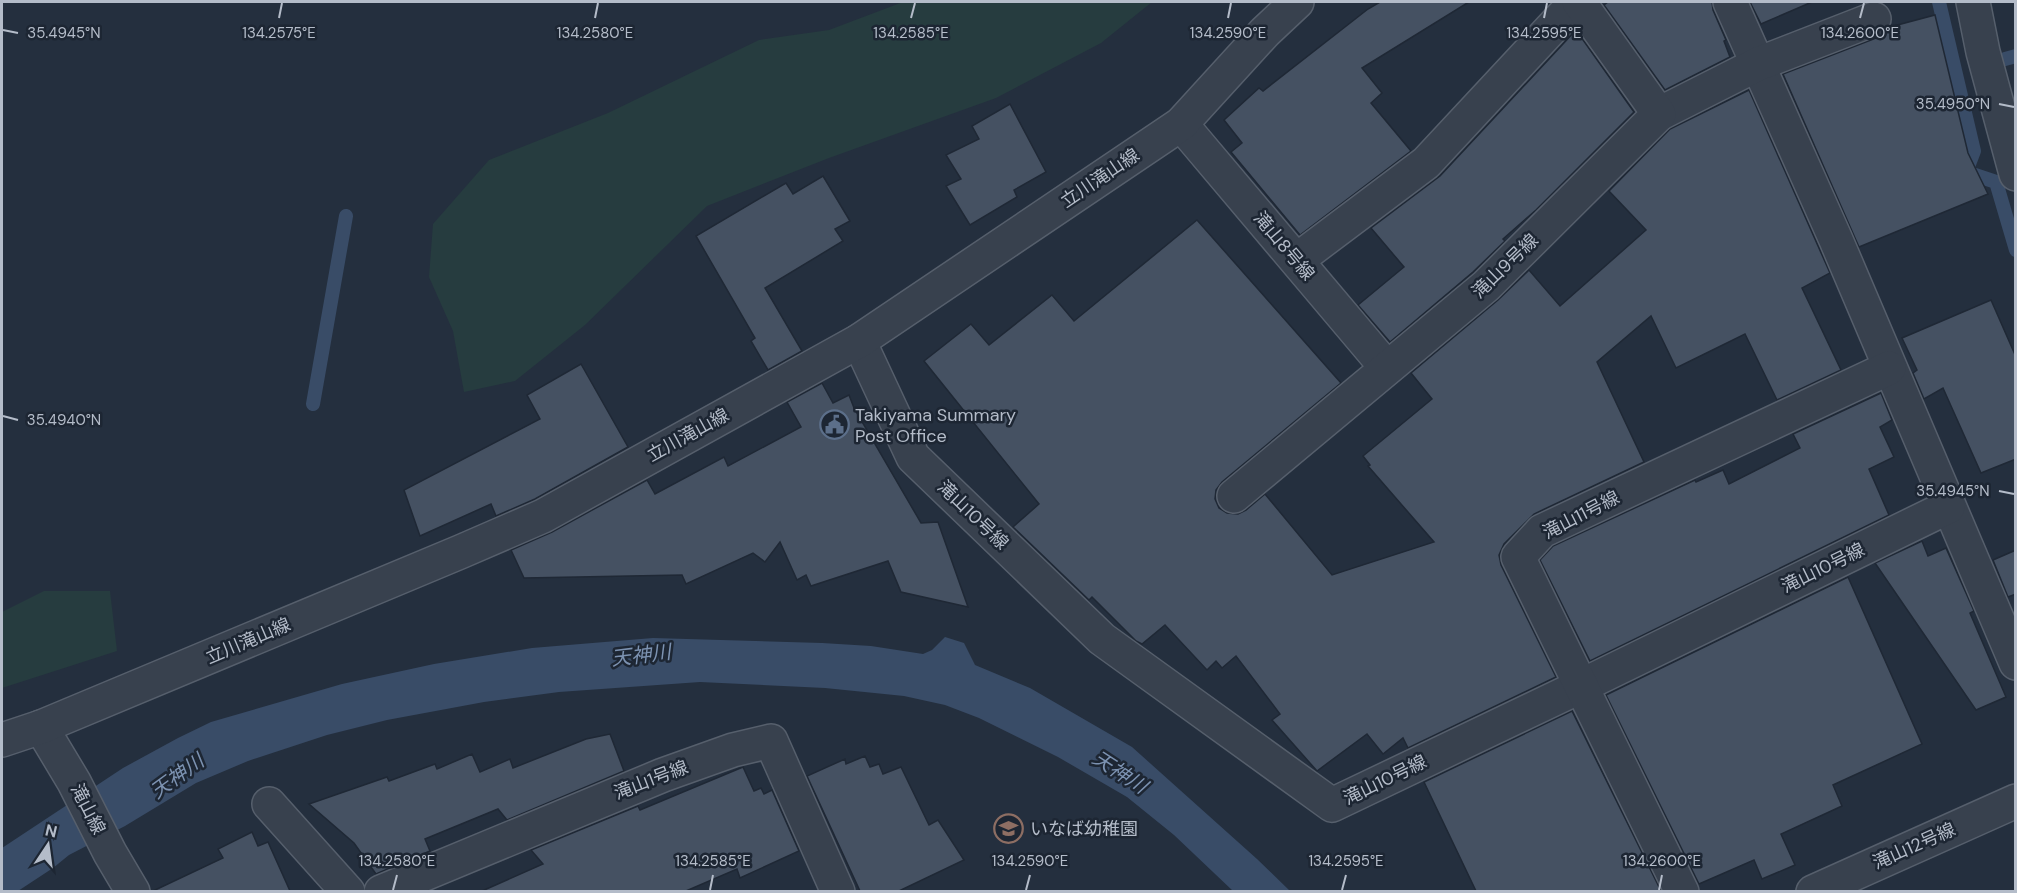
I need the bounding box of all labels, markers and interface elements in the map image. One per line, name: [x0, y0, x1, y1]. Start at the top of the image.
text: 35.4945°N: [27, 23, 101, 43]
text: 134.2575°E: [242, 23, 316, 43]
text: 134.2580°E: [557, 23, 633, 43]
text: 134.2585°E: [873, 23, 949, 43]
text: 134.2590°E: [1190, 23, 1266, 43]
text: 134.2595°E: [1506, 23, 1582, 43]
text: 134.2600°E: [1821, 23, 1899, 43]
text: 35.4950°N: [1916, 94, 1990, 114]
street label: 立川滝山線: [1056, 143, 1144, 213]
street label: 滝山8号線: [1248, 207, 1320, 285]
street label: 滝山9号線: [1467, 228, 1543, 304]
street label: 立川滝山線: [643, 403, 733, 467]
place label: Takiyama Summary Post Office: [855, 403, 1016, 448]
public building icon: Takiyama Summary Post Office: [818, 409, 850, 441]
text: 35.4940°N: [27, 410, 101, 430]
street label: 滝山10号線: [932, 475, 1014, 555]
text: 35.4945°N: [1916, 481, 1990, 501]
street label: 滝山11号線: [1538, 485, 1624, 545]
street label: 滝山10号線: [1777, 538, 1869, 598]
street label: 立川滝山線: [202, 612, 294, 670]
water label: 天神川: [610, 638, 674, 672]
water label: 天神川: [1088, 745, 1154, 800]
water label: 天神川: [145, 747, 211, 804]
street label: 滝山10号線: [1339, 750, 1431, 810]
street label: 滝山1号線: [610, 755, 692, 805]
street label: 滝山線: [65, 779, 111, 839]
school or university icon: いなば幼稚園: [993, 813, 1025, 845]
north arrow: [18, 815, 78, 875]
place label: いなば幼稚園: [1030, 817, 1138, 841]
street label: 滝山12号線: [1869, 817, 1959, 875]
text: N: [43, 819, 59, 842]
text: 134.2580°E: [359, 851, 435, 871]
text: 134.2585°E: [675, 851, 751, 871]
text: 134.2590°E: [992, 851, 1068, 871]
text: 134.2595°E: [1308, 851, 1384, 871]
text: 134.2600°E: [1623, 851, 1701, 871]

